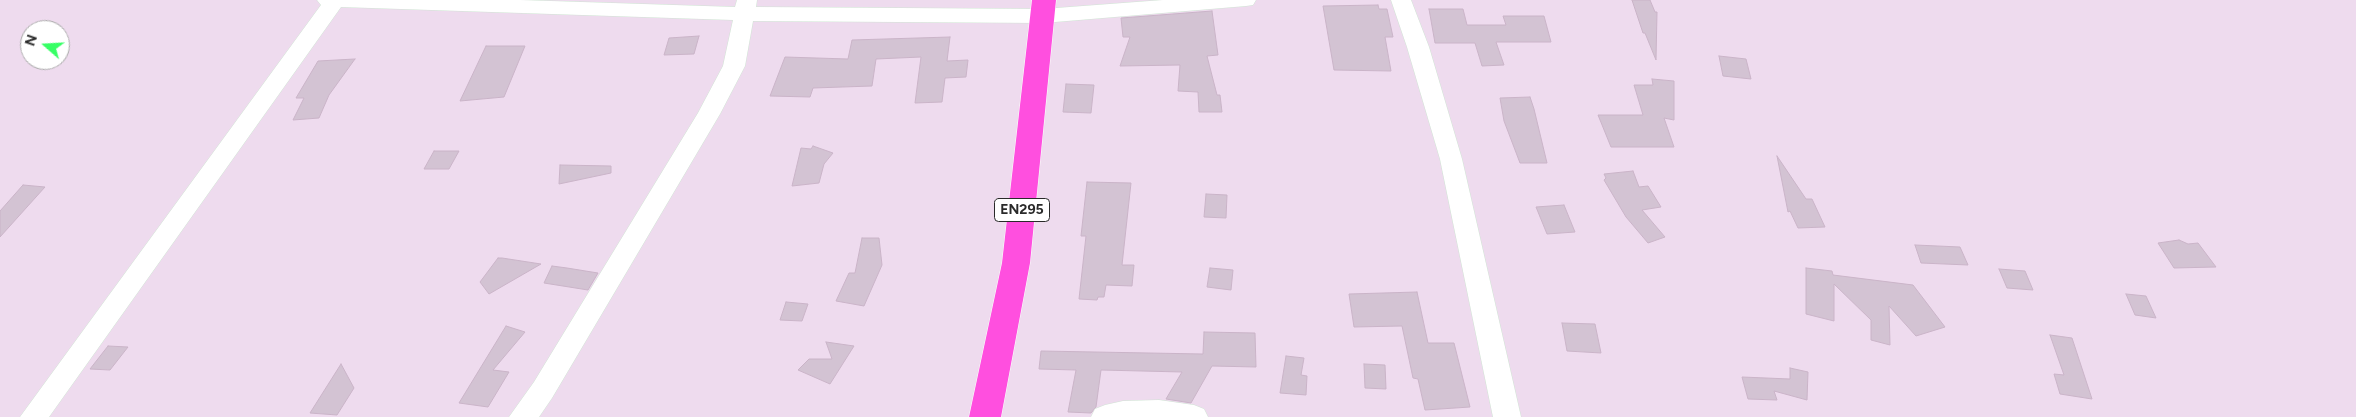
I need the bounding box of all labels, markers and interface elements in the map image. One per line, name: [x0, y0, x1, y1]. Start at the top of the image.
north arrow: [20, 20, 70, 70]
text: N: [21, 32, 41, 48]
road number: EN295: [994, 198, 1050, 222]

